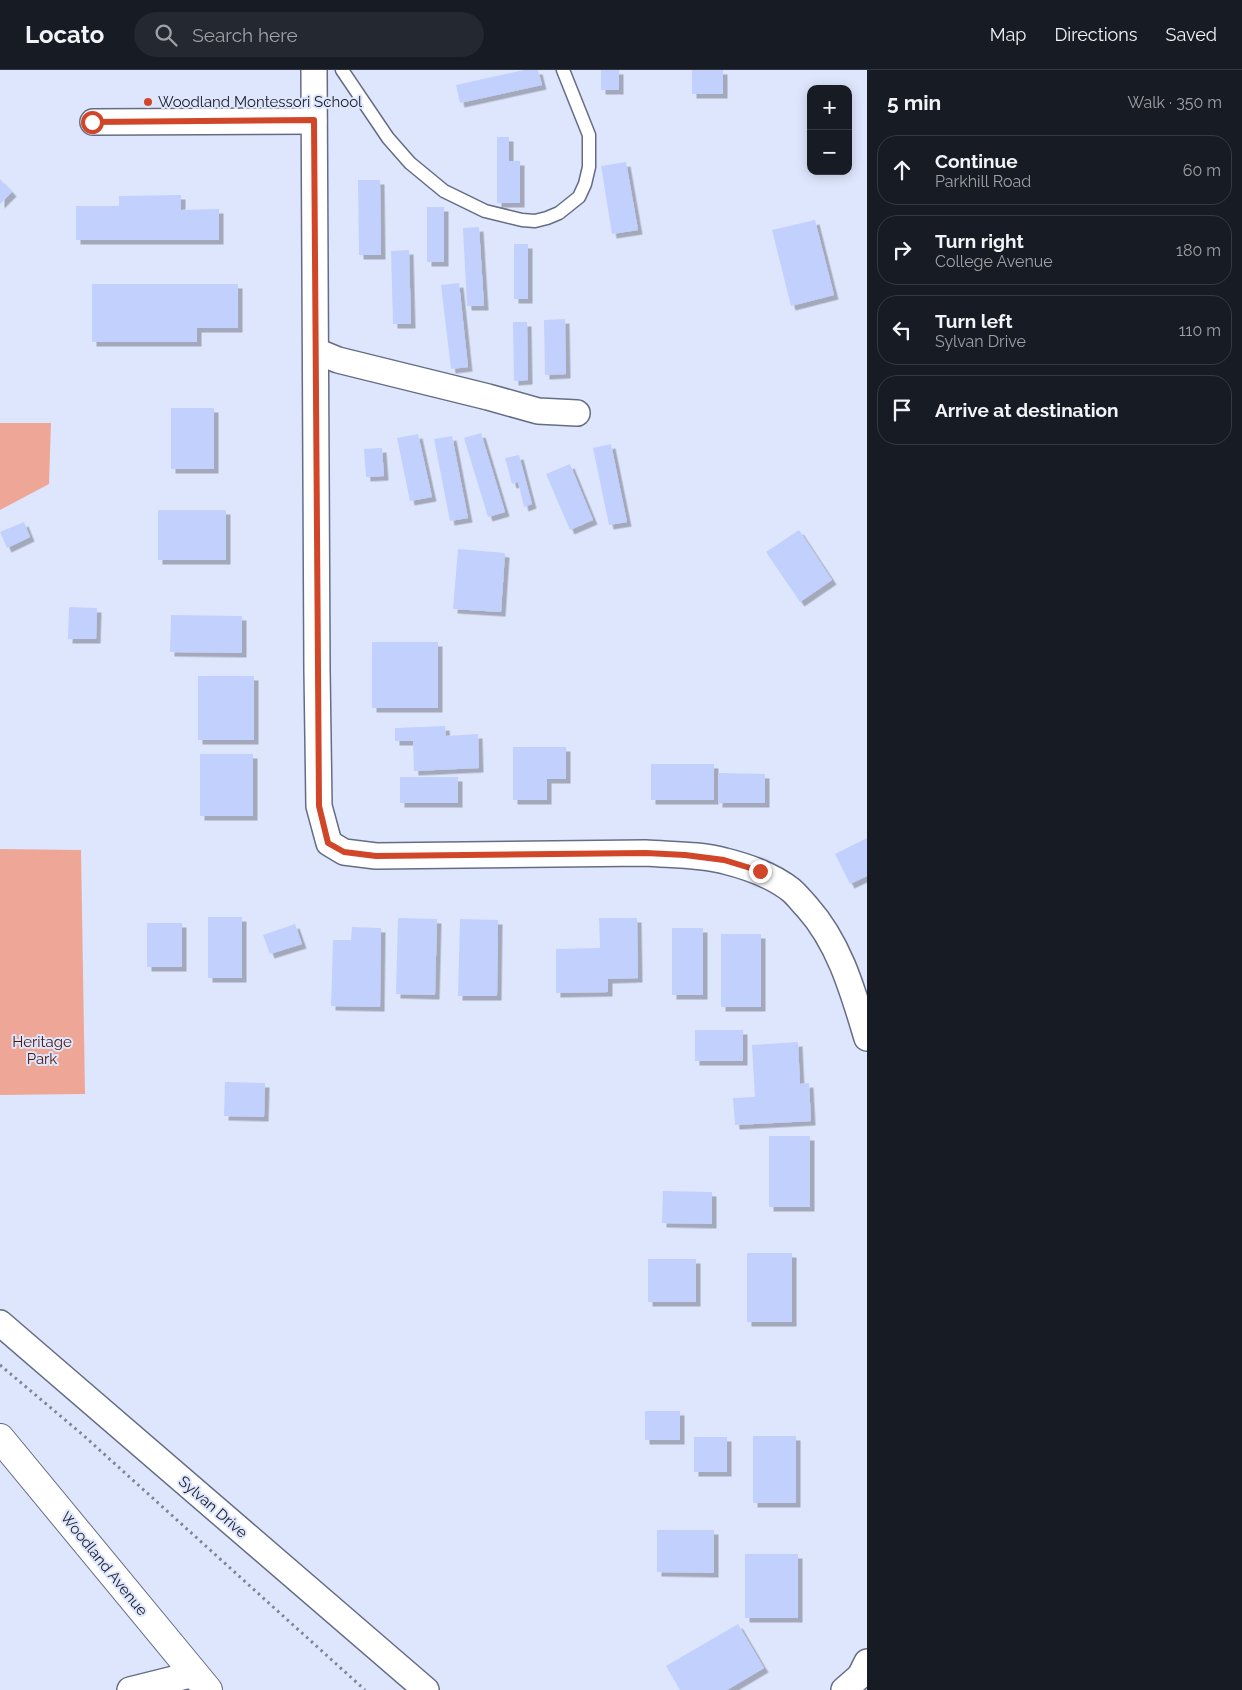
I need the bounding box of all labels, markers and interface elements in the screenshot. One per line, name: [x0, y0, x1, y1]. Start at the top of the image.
search box: [134, 12, 484, 57]
text: Locato: [25, 20, 104, 49]
icon: search: [152, 21, 180, 49]
text: Search here: [192, 24, 298, 46]
text: Map: [990, 24, 1026, 45]
text: Directions: [1054, 24, 1138, 45]
text: Saved: [1166, 24, 1217, 45]
map controls: [807, 85, 852, 175]
button: +: [807, 85, 852, 130]
text: 5 min: [887, 90, 941, 115]
place label: Woodland Montessori School: [158, 93, 363, 111]
text: Walk · 350 m: [1128, 93, 1222, 112]
marker: Woodland Montessori School: [142, 96, 154, 108]
route start: [81, 111, 104, 134]
button: −: [807, 130, 852, 175]
text: Continue: [935, 150, 1018, 172]
icon: ahead: [888, 156, 916, 184]
text: 60 m: [1183, 161, 1221, 180]
text: Parkhill Road: [935, 172, 1031, 191]
text: Turn right: [935, 230, 1024, 252]
icon: right: [888, 236, 916, 264]
text: 180 m: [1176, 241, 1221, 260]
text: College Avenue: [935, 252, 1053, 271]
text: Turn left: [935, 310, 1012, 332]
icon: left: [888, 316, 916, 344]
text: 110 m: [1179, 321, 1221, 340]
text: Sylvan Drive: [935, 332, 1026, 351]
icon: arrive: [888, 396, 916, 424]
text: Arrive at destination: [935, 399, 1119, 421]
route end: [749, 860, 772, 883]
park label: Heritage Park: [12, 1033, 72, 1068]
street label: Sylvan Drive: [175, 1472, 251, 1542]
street label: Woodland Avenue: [57, 1509, 151, 1620]

